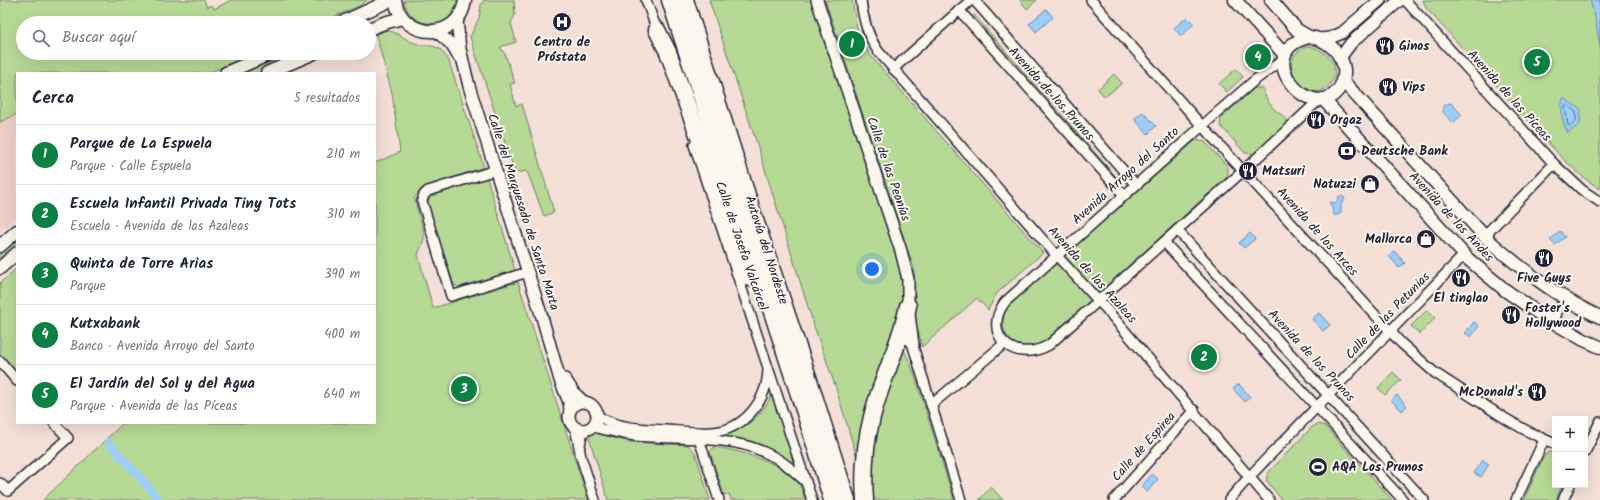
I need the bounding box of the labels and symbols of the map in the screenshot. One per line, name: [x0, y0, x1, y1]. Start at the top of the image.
hospital icon: Centro de Próstata: [551, 11, 573, 33]
pin: 1: [839, 29, 865, 59]
place label: Centro de Próstata: [534, 32, 591, 68]
restaurant icon: Ginos: [1374, 35, 1396, 57]
place label: Ginos: [1399, 36, 1429, 57]
street label: Avenida de los Prunos: [1003, 42, 1099, 146]
pin: 4: [1245, 42, 1271, 72]
street label: Avenida de las Píceas: [1462, 45, 1557, 147]
pin: 5: [1524, 47, 1550, 77]
restaurant icon: Vips: [1377, 76, 1399, 98]
place label: Vips: [1402, 77, 1425, 98]
restaurant icon: Orgaz: [1305, 109, 1327, 131]
place label: Orgaz: [1330, 110, 1362, 131]
street label: Calle del Marquesado de Santa Marta: [481, 111, 565, 313]
street label: Calle de las Peonías: [860, 114, 916, 225]
street label: Avenida Arroyo del Santo: [1068, 122, 1184, 230]
bank icon: Deutsche Bank: [1336, 140, 1358, 162]
place label: Deutsche Bank: [1361, 141, 1448, 162]
restaurant icon: Matsuri: [1237, 160, 1259, 182]
place label: Matsuri: [1262, 161, 1305, 182]
street label: Avenida de los Andes: [1403, 167, 1499, 267]
shop icon: Natuzzi: [1359, 173, 1381, 195]
place label: Natuzzi: [1313, 174, 1357, 195]
street label: Calle de Josefa Valcárcel: [709, 178, 773, 314]
street label: Avenida de los Arces: [1271, 183, 1363, 282]
street label: Autovía del Nordeste: [738, 193, 794, 307]
street label: Avenida de las Azaleas: [1042, 222, 1142, 329]
shop icon: Mallorca: [1415, 228, 1437, 250]
place label: Mallorca: [1365, 229, 1412, 250]
restaurant icon: Five Guys: [1533, 247, 1555, 269]
your location: [862, 259, 882, 279]
street label: Calle de las Petunias: [1341, 267, 1436, 365]
restaurant icon: El tinglao: [1450, 267, 1472, 289]
place label: Five Guys: [1517, 268, 1571, 289]
place label: El tinglao: [1434, 288, 1488, 309]
place label: Foster's Hollywood: [1525, 298, 1582, 334]
restaurant icon: Foster's Hollywood: [1500, 304, 1522, 326]
street label: Avenida de los Prunos: [1262, 305, 1360, 408]
pin: 2: [1191, 342, 1217, 372]
pin: 3: [451, 374, 477, 404]
restaurant icon: McDonald's: [1526, 381, 1548, 403]
place label: McDonald's: [1459, 382, 1523, 403]
street label: Calle de Espirea: [1107, 407, 1181, 487]
sports icon: AQA Los Prunos: [1307, 456, 1329, 478]
place label: AQA Los Prunos: [1332, 457, 1423, 478]

